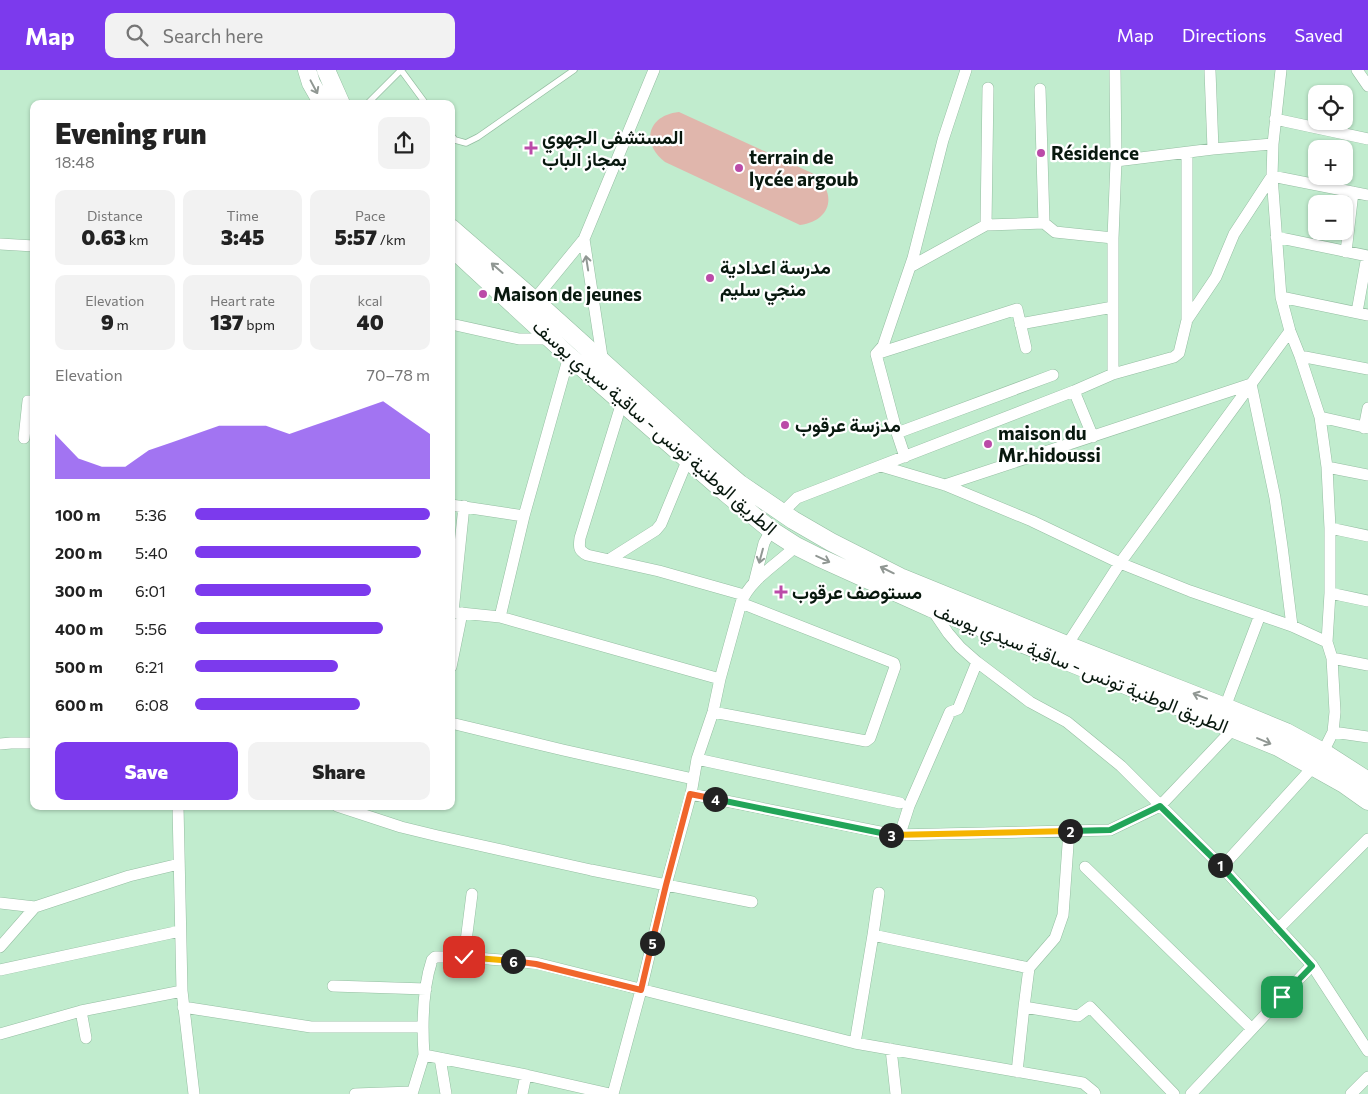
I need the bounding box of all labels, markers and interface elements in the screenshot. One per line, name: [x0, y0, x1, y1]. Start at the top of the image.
search box: [105, 13, 455, 58]
text: Map: [25, 21, 75, 50]
icon: search: [123, 21, 151, 49]
text: Search here: [163, 24, 263, 47]
text: Map: [1117, 24, 1154, 46]
text: Directions: [1182, 24, 1266, 46]
text: Saved: [1294, 24, 1343, 46]
one-way arrow: [309, 80, 319, 95]
map controls: [1308, 85, 1353, 240]
button: locate: [1308, 85, 1353, 130]
text: Evening run: [55, 116, 207, 150]
button: share: [378, 117, 430, 169]
place label: المستشفى الجهوي بمجاز الباب: [542, 125, 683, 172]
button: +: [1308, 140, 1353, 185]
marker: المستشفى الجهوي بمجاز الباب: [524, 141, 538, 155]
place label: Résidence: [1051, 141, 1139, 164]
place label: terrain de lycée argoub: [749, 145, 859, 190]
marker: Résidence: [1035, 147, 1047, 159]
text: 18:48: [55, 152, 95, 171]
marker: terrain de lycée argoub: [733, 162, 745, 174]
button: −: [1308, 195, 1353, 240]
text: Distance: [87, 207, 143, 224]
text: Time: [226, 207, 259, 224]
text: Pace: [355, 207, 385, 224]
text: 0.63: [81, 224, 126, 249]
text: 3:45: [221, 224, 264, 249]
text: 5:57: [335, 224, 377, 249]
text: km: [126, 231, 148, 248]
text: /km: [377, 231, 406, 248]
one-way arrow: [582, 255, 592, 271]
place label: مدرسة اعدادية منجي سليم: [720, 255, 831, 306]
one-way arrow: [491, 263, 504, 274]
marker: مدرسة اعدادية منجي سليم: [704, 272, 716, 284]
place label: Maison de jeunes: [493, 282, 642, 305]
marker: Maison de jeunes: [477, 288, 489, 300]
text: Elevation: [85, 292, 144, 309]
text: Heart rate: [210, 292, 275, 309]
text: kcal: [358, 292, 383, 309]
text: 9: [101, 309, 114, 334]
text: 137: [210, 309, 244, 334]
text: 40: [357, 309, 384, 334]
street label: الطريق الوطنية تونس - ساقية سيدي يوسف: [525, 314, 782, 543]
text: m: [114, 316, 129, 333]
text: bpm: [244, 316, 275, 333]
text: Elevation: [55, 365, 123, 384]
text: 70–78 m: [367, 365, 430, 384]
place label: مدزسة عرقوب: [795, 413, 901, 438]
marker: مدزسة عرقوب: [779, 419, 791, 431]
place label: maison du Mr.hidoussi: [998, 421, 1101, 466]
marker: maison du Mr.hidoussi: [982, 438, 994, 450]
text: 100 m: [55, 505, 101, 524]
text: 5:36: [135, 505, 167, 524]
text: 200 m: [55, 543, 102, 562]
text: 5:40: [135, 543, 168, 562]
one-way arrow: [756, 547, 765, 563]
one-way arrow: [815, 555, 830, 564]
one-way arrow: [880, 565, 895, 574]
place label: مستوصف عرقوب: [792, 580, 922, 605]
text: 300 m: [55, 581, 103, 600]
text: 6:01: [135, 581, 166, 600]
marker: مستوصف عرقوب: [774, 585, 788, 599]
street label: الطريق الوطنية تونس - ساقية سيدي يوسف: [928, 598, 1232, 742]
text: 400 m: [55, 619, 103, 638]
text: 5:56: [135, 619, 167, 638]
text: 500 m: [55, 657, 103, 676]
text: 6:21: [135, 657, 164, 676]
one-way arrow: [1193, 691, 1208, 701]
text: 600 m: [55, 695, 103, 714]
text: 6:08: [135, 695, 169, 714]
one-way arrow: [1256, 737, 1271, 747]
button: Save: [55, 742, 238, 800]
button: Share: [248, 742, 430, 800]
pin: 4: [702, 786, 728, 812]
text: 4: [711, 791, 720, 808]
pin: 2: [1058, 818, 1082, 844]
pin: 3: [878, 822, 904, 848]
text: 2: [1067, 823, 1074, 840]
text: 3: [887, 827, 896, 844]
pin: 1: [1208, 852, 1232, 878]
text: 1: [1217, 857, 1224, 874]
pin: 5: [640, 930, 664, 956]
text: 5: [648, 935, 657, 952]
pin: [443, 936, 485, 978]
icon: check: [450, 943, 478, 971]
pin: 6: [500, 948, 526, 974]
text: 6: [509, 953, 518, 970]
pin: [1261, 976, 1303, 1018]
icon: arrive: [1268, 983, 1296, 1011]

